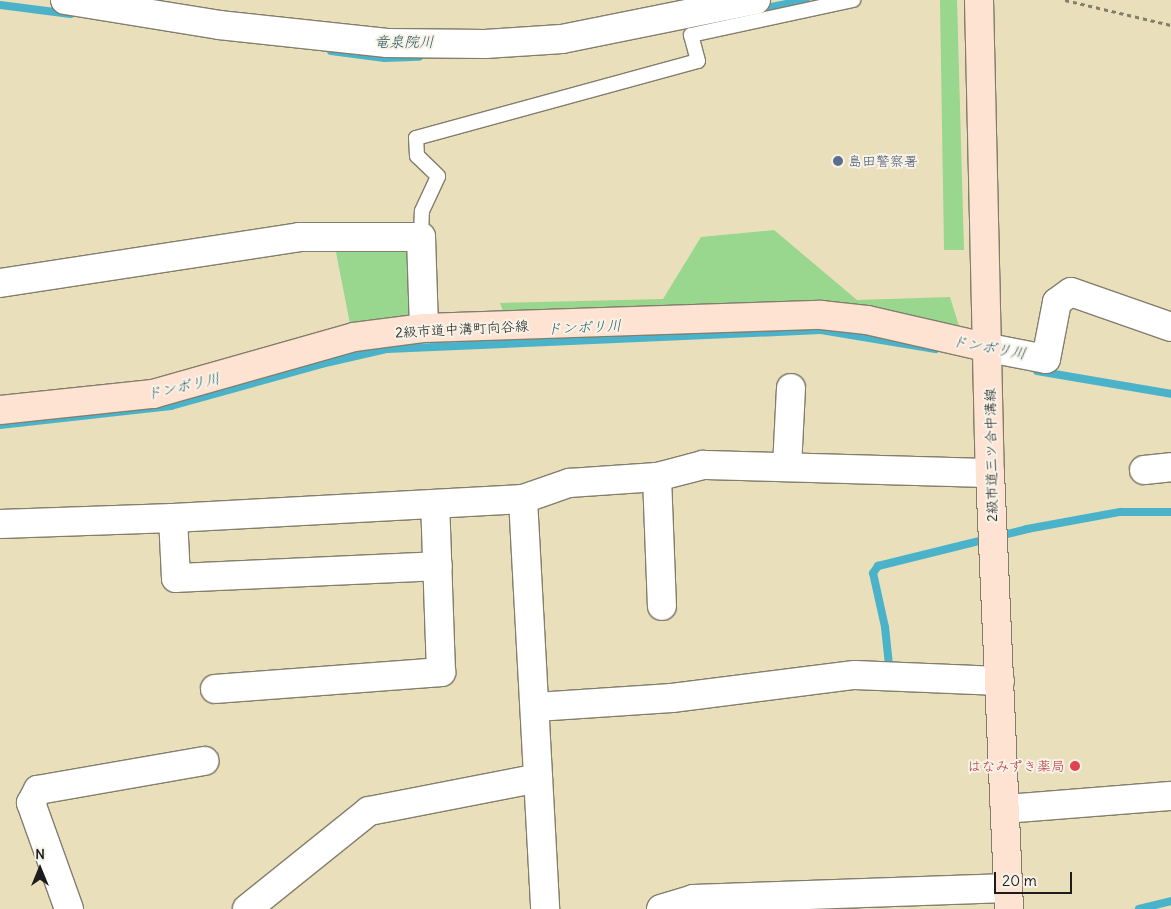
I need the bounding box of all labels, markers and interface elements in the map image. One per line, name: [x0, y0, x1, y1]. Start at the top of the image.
water label: 竜泉院川: [374, 33, 434, 51]
place label: 島田警察署: [848, 153, 918, 169]
marker: 島田警察署: [832, 155, 844, 167]
water label: ドンボリ川: [546, 316, 622, 338]
street label: 2級市道中溝町向谷線: [395, 317, 529, 341]
water label: ドンボリ川: [951, 332, 1027, 362]
water label: ドンボリ川: [144, 369, 222, 403]
street label: 2級市道三ツ合中溝線: [981, 388, 1001, 522]
place label: はなみずき薬局: [967, 758, 1065, 774]
marker: はなみずき薬局: [1069, 760, 1081, 772]
north arrow: [15, 844, 65, 894]
text: N: [35, 845, 45, 863]
scale bar: [996, 862, 1074, 894]
text: 20 m: [1002, 871, 1037, 890]

